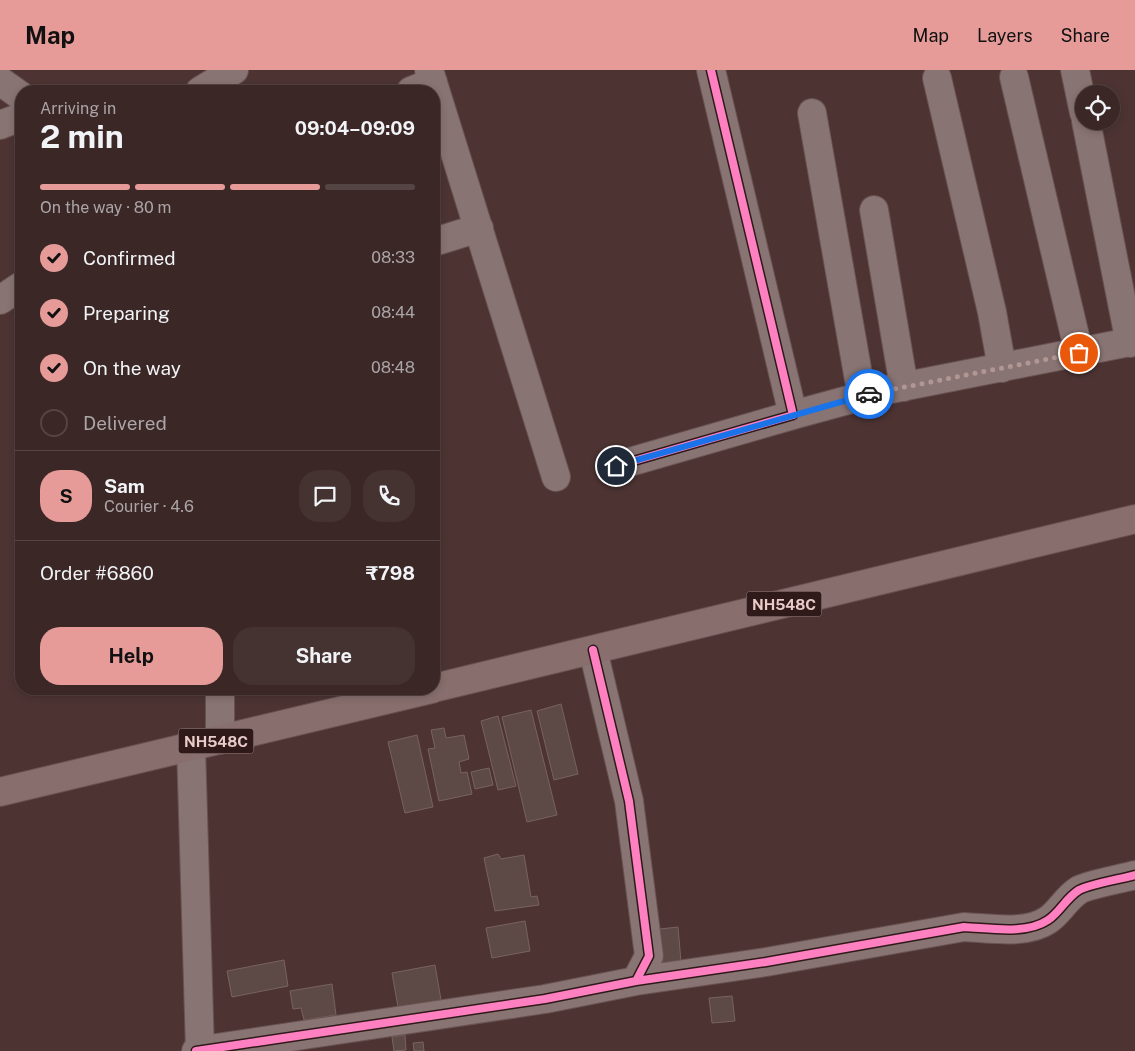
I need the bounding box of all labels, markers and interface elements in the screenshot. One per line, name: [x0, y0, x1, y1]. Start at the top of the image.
text: Map: [25, 21, 75, 49]
text: Map: [913, 25, 949, 46]
text: Layers: [977, 25, 1033, 46]
text: Share: [1061, 25, 1110, 46]
map controls: [1075, 85, 1120, 130]
button: locate: [1075, 85, 1120, 130]
text: Arriving in: [40, 99, 116, 118]
text: 09:04–09:09: [295, 117, 415, 139]
text: 2 min: [40, 118, 124, 155]
text: On the way · 80 m: [40, 198, 171, 217]
icon: check: [40, 244, 68, 272]
text: Confirmed: [83, 247, 176, 269]
text: 08:33: [371, 248, 415, 267]
icon: check: [40, 299, 68, 327]
text: Preparing: [83, 302, 170, 324]
text: 08:44: [371, 303, 415, 322]
pin: [1058, 332, 1100, 374]
icon: bag: [1065, 339, 1093, 367]
icon: check: [40, 354, 68, 382]
text: On the way: [83, 357, 181, 379]
text: 08:48: [371, 358, 415, 377]
courier: [844, 369, 894, 419]
icon: car: [855, 380, 883, 408]
text: Delivered: [83, 412, 167, 434]
pin: [595, 445, 637, 487]
icon: home: [602, 452, 630, 480]
button: chat: [299, 470, 351, 522]
button: phone: [363, 470, 415, 522]
text: Sam: [104, 475, 145, 497]
text: S: [59, 485, 73, 507]
text: Courier · 4.6: [104, 497, 194, 516]
text: Order #6860: [40, 562, 154, 584]
text: ₹798: [366, 562, 415, 584]
road number: NH548C: [746, 592, 822, 616]
button: Help: [40, 627, 223, 685]
button: Share: [233, 627, 415, 685]
road number: NH548C: [178, 728, 254, 754]

